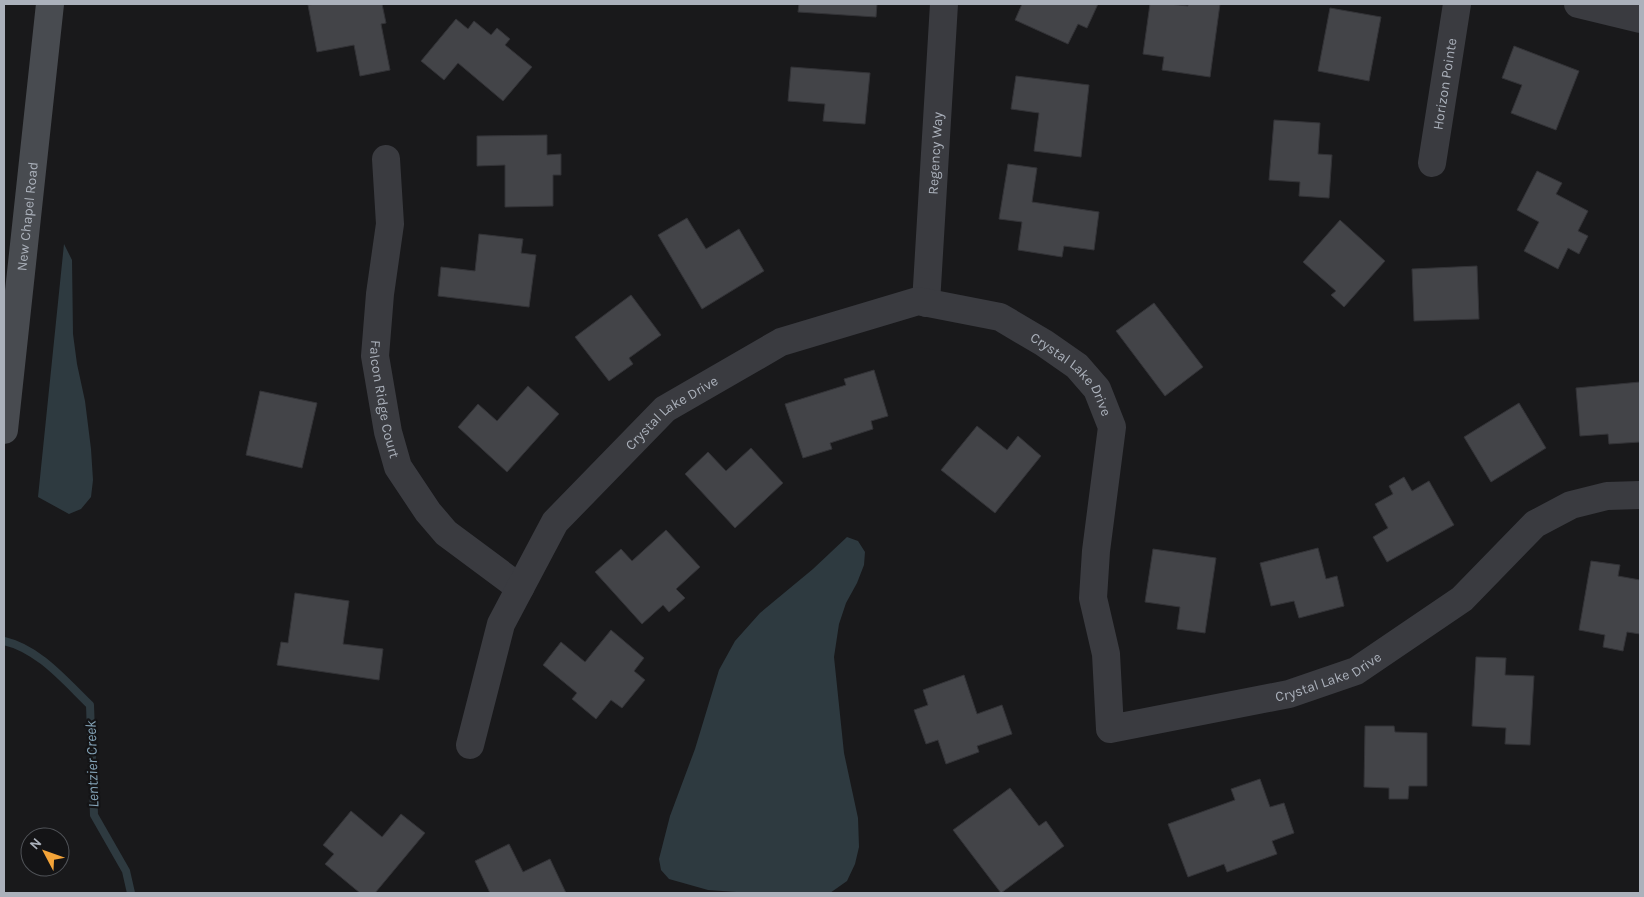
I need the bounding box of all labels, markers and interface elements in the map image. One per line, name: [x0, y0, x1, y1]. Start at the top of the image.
street label: Horizon Pointe: [1429, 37, 1460, 131]
street label: Regency Way: [924, 111, 946, 195]
street label: New Chapel Road: [13, 161, 41, 272]
street label: Crystal Lake Drive: [1027, 328, 1115, 418]
street label: Falcon Ridge Court: [366, 339, 404, 460]
street label: Crystal Lake Drive: [622, 372, 721, 453]
street label: Crystal Lake Drive: [1274, 648, 1384, 705]
water label: Lentzier Creek: [81, 720, 103, 808]
north arrow: [20, 827, 70, 877]
text: N: [26, 834, 45, 853]

